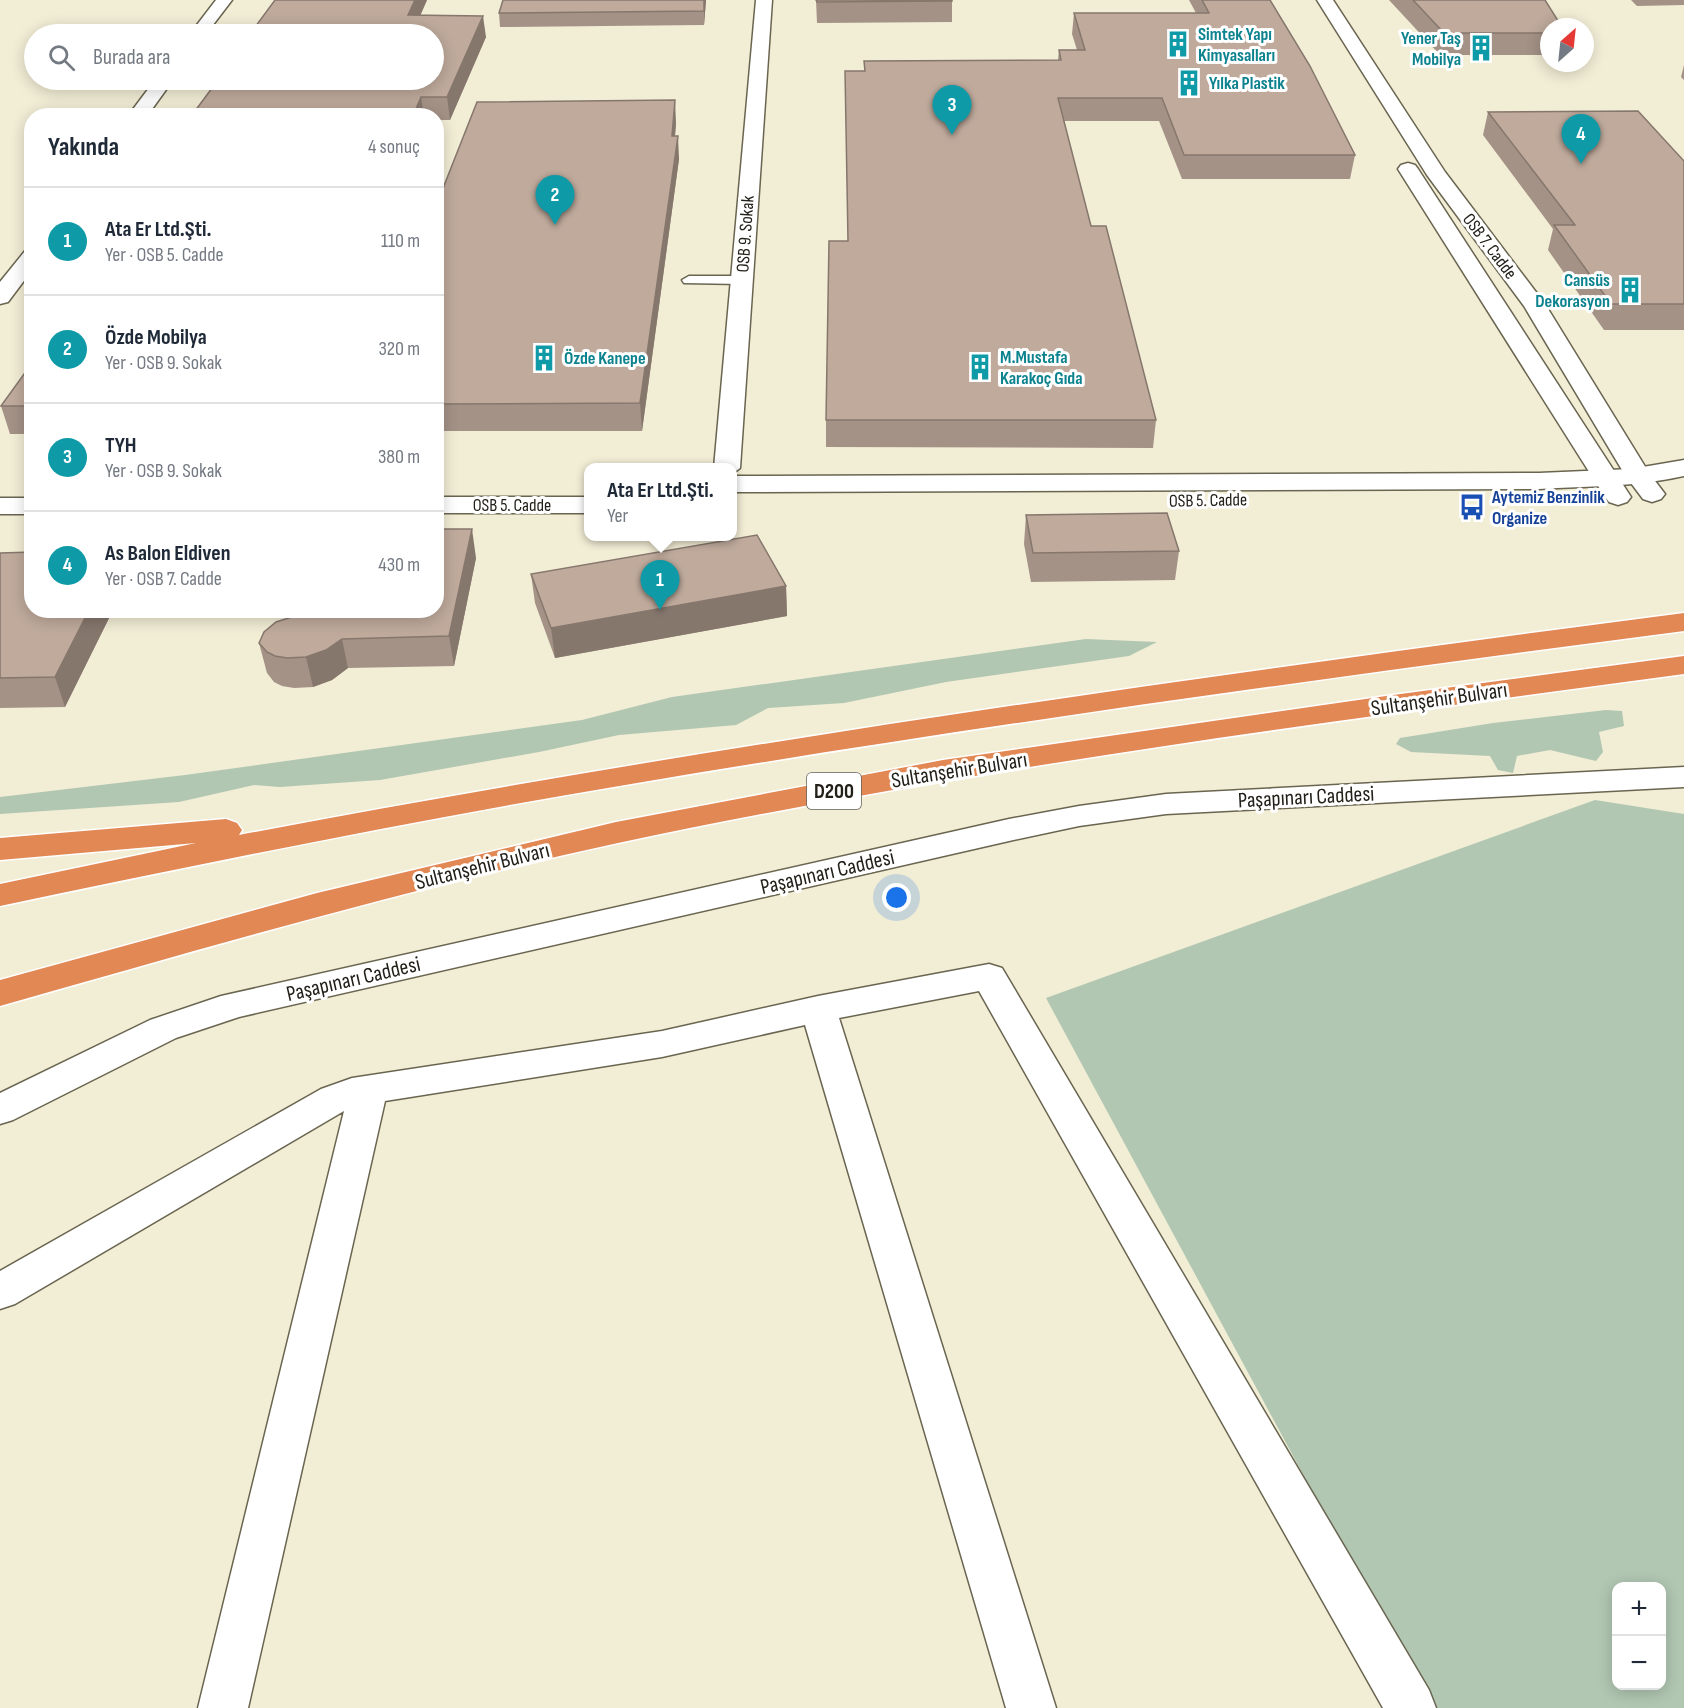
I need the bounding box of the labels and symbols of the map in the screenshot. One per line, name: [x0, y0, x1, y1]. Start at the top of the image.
north arrow: [1540, 18, 1594, 72]
place label: Simtek Yapı Kimyasalları: [1198, 24, 1275, 66]
place label: Yener Taş Mobilya: [1401, 28, 1461, 70]
building icon: Simtek Yapı Kimyasalları: [1163, 29, 1193, 59]
building icon: Yener Taş Mobilya: [1466, 33, 1496, 63]
building icon: Yılka Plastik: [1174, 68, 1204, 98]
place label: Yılka Plastik: [1209, 73, 1285, 94]
pin: 3: [932, 86, 972, 135]
pin: 4: [1562, 114, 1600, 164]
pin: 2: [536, 176, 574, 225]
street label: OSB 9. Sokak: [732, 195, 759, 273]
street label: OSB 7. Cadde: [1458, 209, 1521, 283]
place label: Cansüs Dekorasyon: [1535, 270, 1610, 312]
building icon: Cansüs Dekorasyon: [1615, 275, 1645, 305]
building icon: Özde Kanepe: [529, 343, 559, 373]
place label: M.Mustafa Karakoç Gıda: [1000, 347, 1083, 389]
place label: Özde Kanepe: [564, 348, 646, 369]
building icon: M.Mustafa Karakoç Gıda: [965, 352, 995, 382]
place label: Aytemiz Benzinlik Organize: [1491, 487, 1605, 529]
street label: OSB 5. Cadde: [1169, 489, 1247, 512]
bus stop icon: Aytemiz Benzinlik Organize: [1457, 492, 1487, 522]
street label: OSB 5. Cadde: [473, 495, 551, 516]
pin: 1: [640, 560, 680, 610]
street label: Sultanşehir Bulvarı: [1369, 677, 1509, 722]
street label: Sultanşehir Bulvarı: [889, 746, 1029, 795]
road number: D200: [807, 773, 861, 809]
street label: Paşapınarı Caddesi: [1237, 780, 1375, 815]
street label: Sultanşehir Bulvarı: [412, 837, 552, 896]
street label: Paşapınarı Caddesi: [758, 844, 897, 901]
your location: [882, 883, 911, 912]
street label: Paşapınarı Caddesi: [284, 951, 423, 1008]

